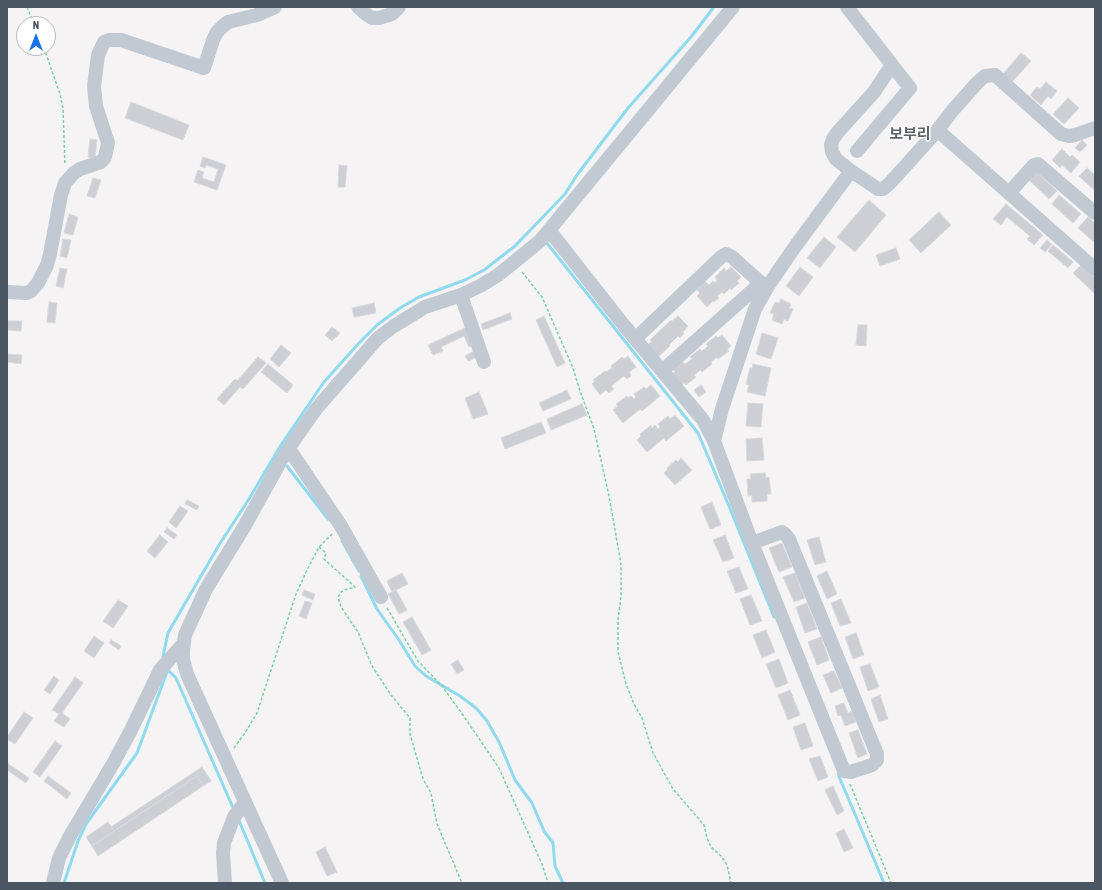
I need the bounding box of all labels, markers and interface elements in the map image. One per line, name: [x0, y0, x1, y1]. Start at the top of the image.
north arrow: [16, 16, 56, 56]
text: N: [33, 19, 39, 31]
district label: 보부리: [889, 125, 931, 143]

